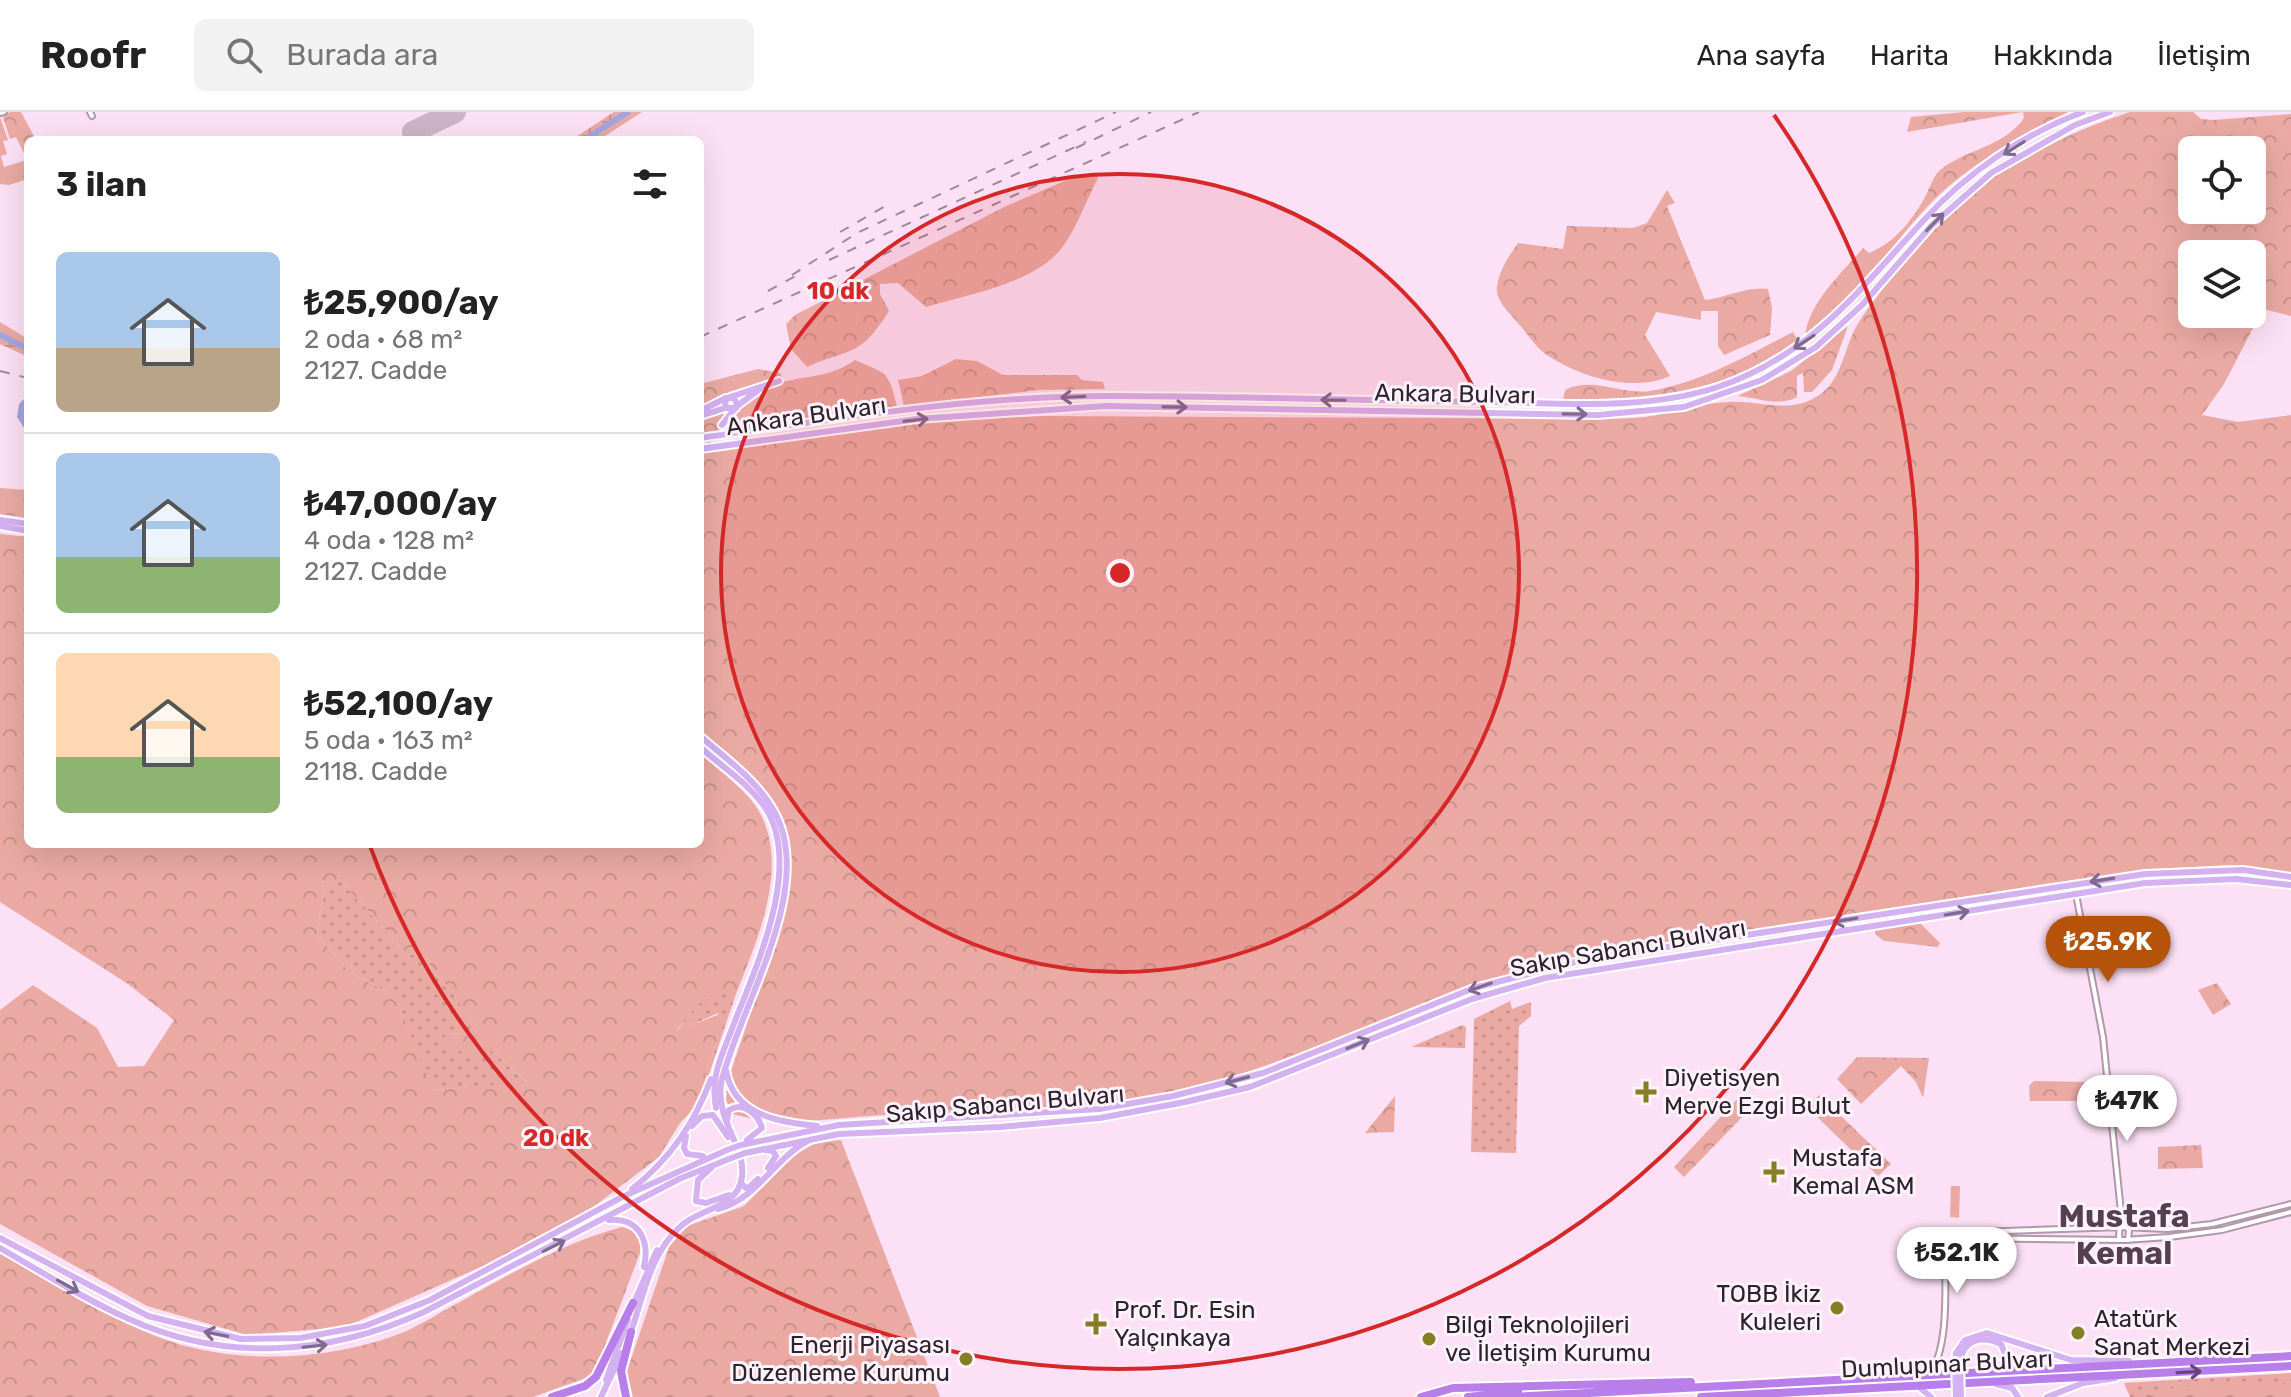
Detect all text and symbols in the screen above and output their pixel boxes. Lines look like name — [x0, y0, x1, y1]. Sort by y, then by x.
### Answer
search box — [194, 19, 754, 91]
text: Roofr — [40, 32, 146, 78]
icon: search — [222, 33, 266, 77]
text: Burada ara — [286, 37, 438, 73]
text: Ana sayfa — [1697, 39, 1826, 72]
text: Harita — [1870, 39, 1949, 72]
text: Hakkında — [1993, 39, 2113, 72]
text: İletişim — [2157, 39, 2251, 72]
map controls — [2178, 136, 2266, 328]
button: locate — [2178, 136, 2266, 224]
one-way arrow — [2003, 140, 2026, 156]
icon: filters — [628, 162, 672, 206]
text: 3 ilan — [56, 164, 147, 205]
one-way arrow — [1926, 212, 1945, 232]
button: layers — [2178, 240, 2266, 328]
text: 10 dk — [807, 277, 869, 305]
text: ₺25,900/ay — [304, 282, 499, 323]
icon: home — [120, 284, 216, 380]
text: 2 oda · 68 m² — [304, 324, 462, 355]
one-way arrow — [1793, 334, 1815, 350]
text: 2127. Cadde — [304, 355, 447, 386]
street label: Ankara Bulvarı — [1374, 379, 1536, 409]
one-way arrow — [1060, 390, 1087, 405]
street label: Ankara Bulvarı — [724, 391, 888, 441]
one-way arrow — [1320, 392, 1347, 408]
one-way arrow — [1161, 400, 1188, 415]
one-way arrow — [1561, 407, 1588, 422]
one-way arrow — [902, 412, 929, 427]
text: ₺47,000/ay — [304, 483, 497, 524]
icon: home — [120, 485, 216, 581]
text: 4 oda · 128 m² — [304, 525, 474, 556]
text: 2127. Cadde — [304, 556, 447, 587]
centre of rings — [1106, 559, 1134, 587]
text: ₺52,100/ay — [304, 683, 493, 724]
icon: home — [120, 685, 216, 781]
text: 5 oda · 163 m² — [304, 725, 473, 756]
text: 2118. Cadde — [304, 756, 448, 787]
one-way arrow — [2090, 873, 2115, 888]
one-way arrow — [1944, 904, 1969, 919]
street label: Sakıp Sabancı Bulvarı — [1508, 913, 1748, 983]
one-way arrow — [1833, 913, 1858, 928]
pin: ₺25.9K — [2043, 916, 2173, 984]
text: ₺25.9K — [2064, 926, 2152, 957]
one-way arrow — [1467, 980, 1492, 995]
one-way arrow — [1345, 1036, 1370, 1050]
place label: Diyetisyen Merve Ezgi Bulut — [1664, 1064, 1851, 1120]
one-way arrow — [1225, 1073, 1250, 1088]
pin: ₺47K — [2080, 1075, 2174, 1143]
street label: Sakıp Sabancı Bulvarı — [885, 1080, 1125, 1128]
marker: Diyetisyen Merve Ezgi Bulut — [1635, 1081, 1657, 1103]
text: ₺47K — [2095, 1085, 2159, 1116]
text: 20 dk — [523, 1124, 589, 1152]
place label: Mustafa Kemal ASM — [1792, 1144, 1915, 1200]
marker: Mustafa Kemal ASM — [1763, 1161, 1785, 1183]
district label: Mustafa Kemal — [2058, 1197, 2190, 1272]
pin: ₺52.1K — [1892, 1227, 2022, 1295]
text: ₺52.1K — [1915, 1237, 1999, 1268]
one-way arrow — [541, 1238, 565, 1254]
one-way arrow — [56, 1278, 79, 1294]
place label: TOBB İkiz Kuleleri — [1716, 1280, 1821, 1336]
place label: Prof. Dr. Esin Yalçınkaya — [1114, 1296, 1256, 1352]
marker: TOBB İkiz Kuleleri — [1828, 1299, 1846, 1317]
place label: Atatürk Sanat Merkezi — [2094, 1305, 2250, 1361]
place label: Bilgi Teknolojileri ve İletişim Kurumu — [1445, 1311, 1651, 1367]
marker: Prof. Dr. Esin Yalçınkaya — [1085, 1313, 1107, 1335]
marker: Atatürk Sanat Merkezi — [2069, 1324, 2087, 1342]
one-way arrow — [203, 1326, 229, 1341]
marker: Bilgi Teknolojileri ve İletişim Kurumu — [1420, 1330, 1438, 1348]
place label: Enerji Piyasası Düzenleme Kurumu — [731, 1331, 950, 1387]
one-way arrow — [302, 1338, 327, 1353]
street label: Dumlupınar Bulvarı — [1840, 1344, 2054, 1384]
marker: Enerji Piyasası Düzenleme Kurumu — [957, 1350, 975, 1368]
one-way arrow — [2175, 1364, 2201, 1379]

